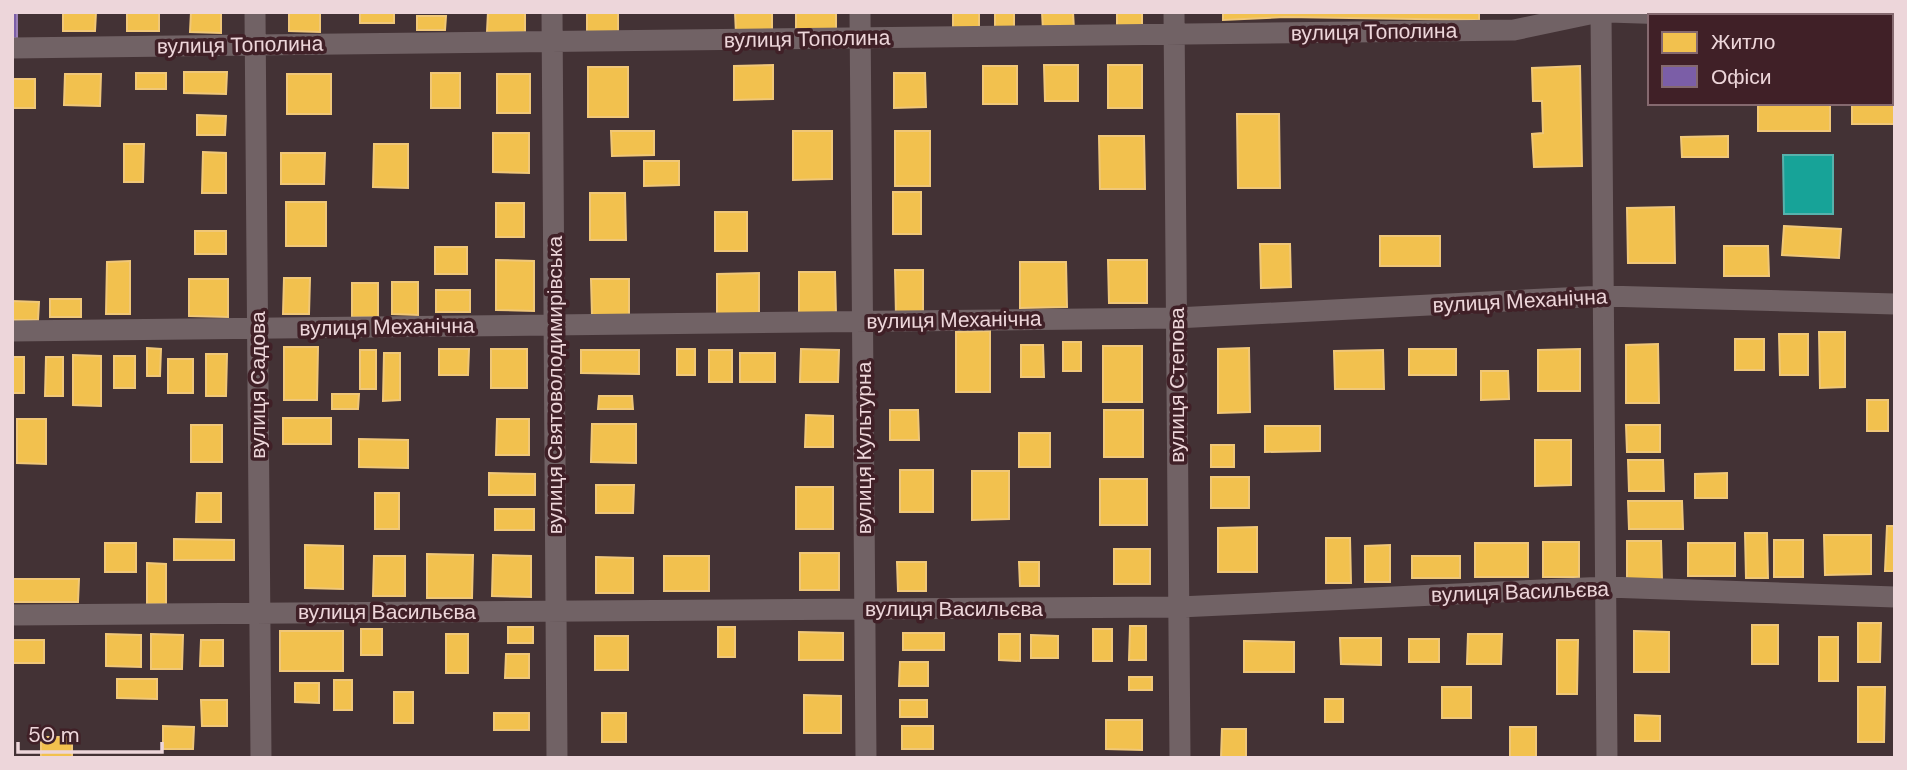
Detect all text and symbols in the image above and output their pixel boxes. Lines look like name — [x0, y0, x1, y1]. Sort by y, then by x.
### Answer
legend — [1648, 14, 1893, 105]
street label: вулиця Тополина — [1291, 17, 1458, 47]
street label: вулиця Тополина — [724, 24, 891, 54]
text: Житло — [1711, 28, 1775, 56]
street label: вулиця Тополина — [157, 30, 324, 60]
text: Офіси — [1711, 63, 1772, 91]
street label: вулиця Святоволодимирівська — [541, 236, 569, 534]
street label: вулиця Механічна — [1432, 282, 1608, 320]
street label: вулиця Механічна — [866, 304, 1042, 336]
street label: вулиця Степова — [1163, 307, 1191, 463]
street label: вулиця Садова — [244, 311, 272, 459]
street label: вулиця Механічна — [299, 311, 475, 343]
street label: вулиця Культурна — [850, 361, 878, 534]
street label: вулиця Васильєва — [1430, 575, 1610, 609]
street label: вулиця Васильєва — [865, 595, 1043, 623]
street label: вулиця Васильєва — [298, 598, 476, 626]
scale bar — [18, 710, 161, 754]
text: 50 m — [28, 721, 79, 749]

